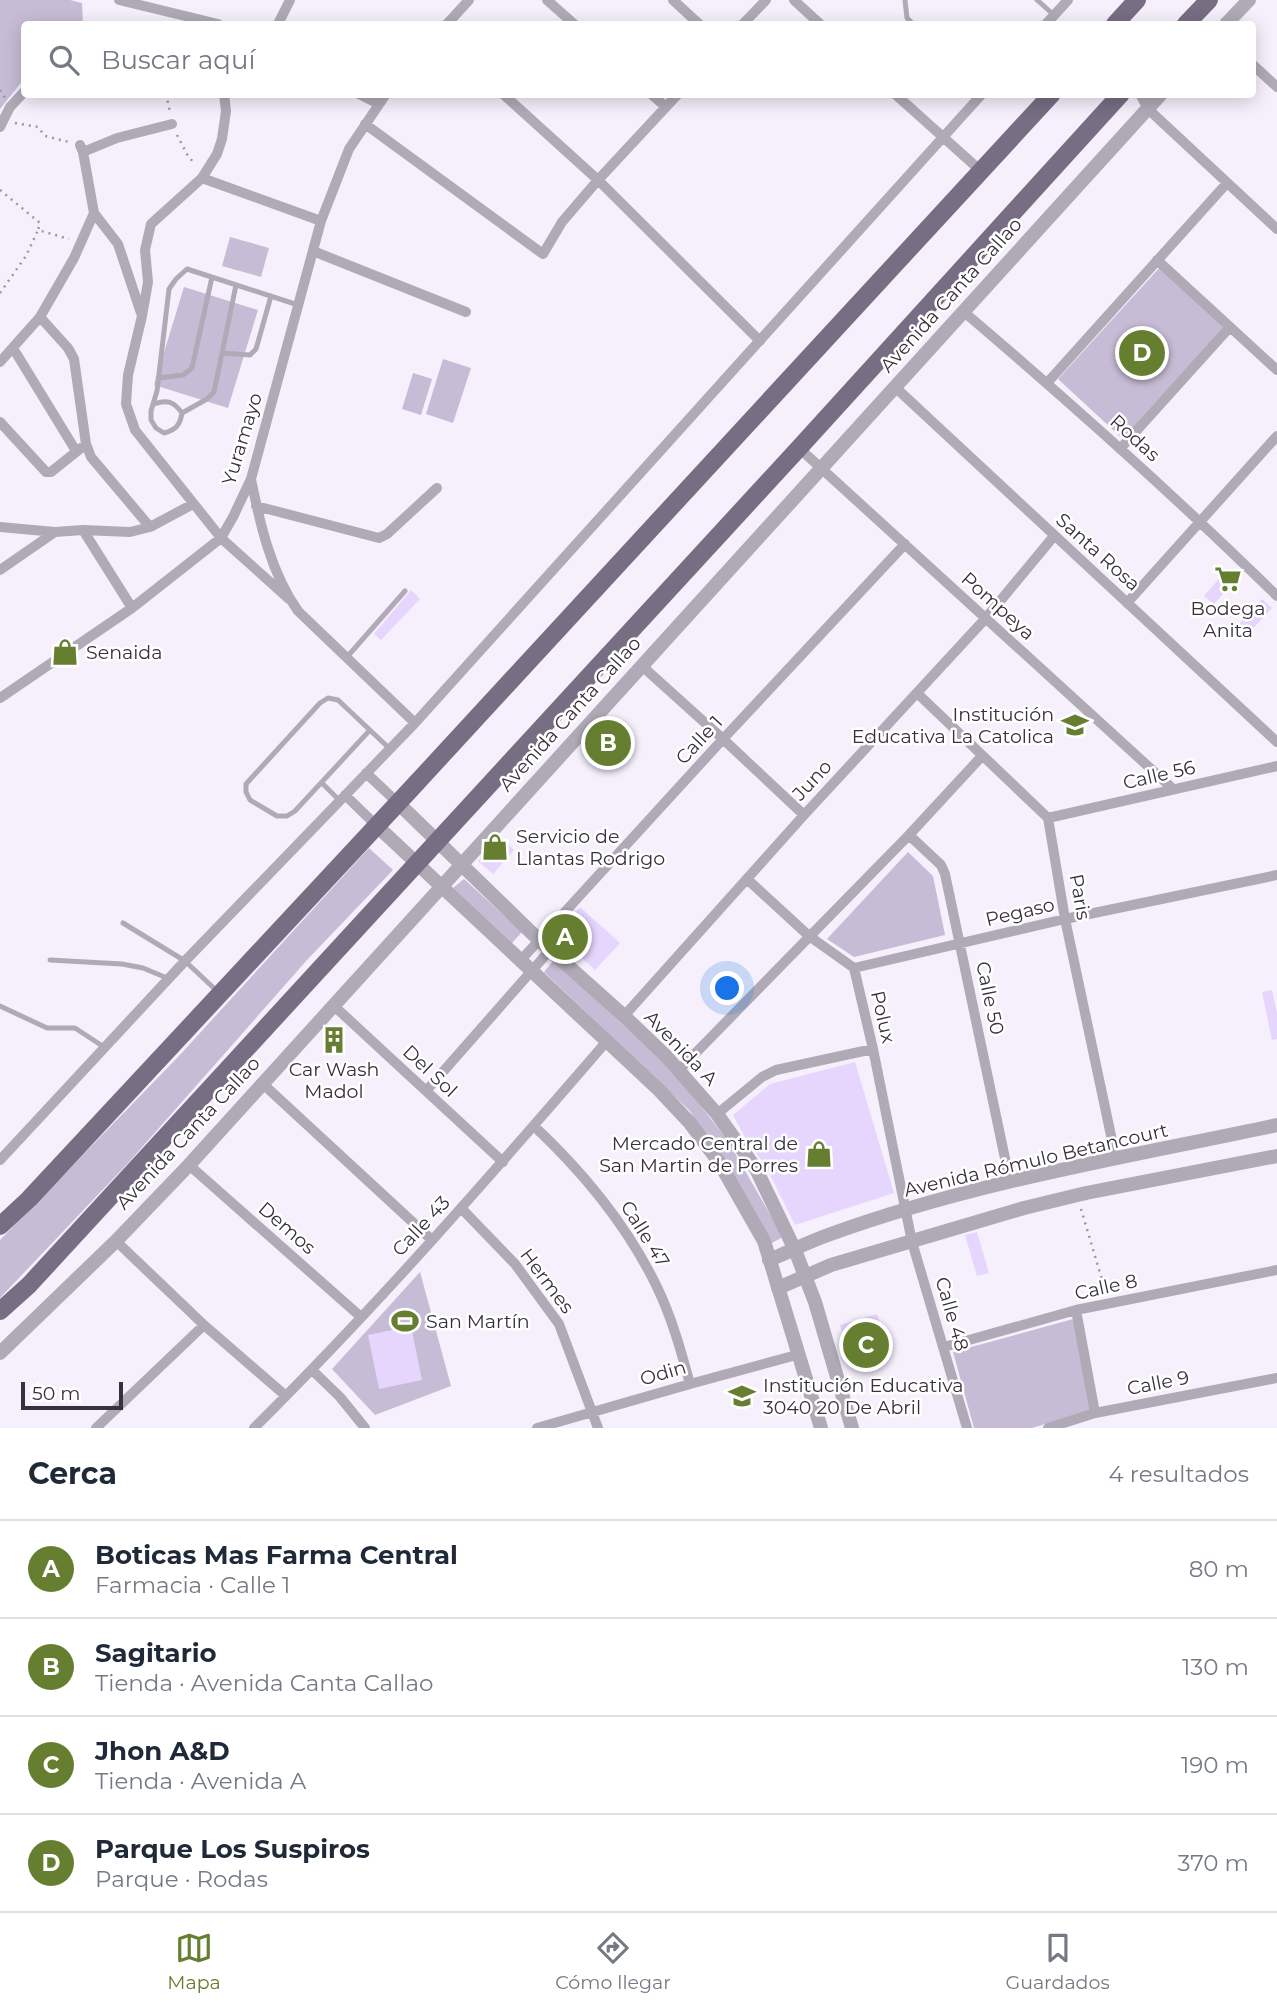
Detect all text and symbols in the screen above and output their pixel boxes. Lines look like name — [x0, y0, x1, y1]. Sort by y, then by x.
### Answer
search box — [21, 21, 1256, 98]
icon: search — [45, 41, 83, 79]
text: Buscar aquí — [101, 44, 255, 76]
street label: Avenida Canta Callao — [875, 213, 1027, 377]
pin: D — [1119, 327, 1165, 379]
street label: Yuramayo — [217, 390, 267, 488]
street label: Rodas — [1105, 410, 1165, 466]
street label: Santa Rosa — [1051, 508, 1145, 596]
supermarket icon: Bodega Anita — [1213, 564, 1243, 594]
street label: Pompeya — [957, 567, 1039, 645]
place label: Bodega Anita — [1191, 597, 1265, 642]
street label: Avenida Canta Callao — [494, 632, 646, 796]
shop icon: Senaida — [50, 637, 80, 667]
place label: Senaida — [86, 641, 162, 664]
place label: Institución Educativa La Catolica — [852, 703, 1054, 748]
school or university icon: Institución Educativa La Catolica — [1060, 710, 1090, 740]
street label: Calle 1 — [671, 711, 727, 769]
pin: B — [585, 717, 631, 769]
street label: Juno — [787, 755, 837, 806]
street label: Calle 56 — [1121, 756, 1197, 794]
place label: Servicio de Llantas Rodrigo — [516, 825, 665, 870]
shop icon: Servicio de Llantas Rodrigo — [480, 832, 510, 862]
street label: Paris — [1065, 872, 1095, 922]
street label: Pegaso — [983, 893, 1057, 931]
pin: A — [542, 911, 588, 963]
street label: Calle 50 — [971, 959, 1009, 1037]
your location — [710, 971, 744, 1005]
street label: Polux — [866, 988, 900, 1046]
street label: Avenida A — [640, 1006, 723, 1091]
building icon: Car Wash Madol — [319, 1025, 349, 1055]
street label: Del Sol — [398, 1040, 462, 1102]
street label: Avenida Canta Callao — [111, 1052, 265, 1214]
place label: Car Wash Madol — [289, 1058, 379, 1103]
street label: Avenida Rómulo Betancourt — [902, 1118, 1171, 1202]
place label: Mercado Central de San Martin de Porres — [599, 1132, 798, 1177]
shop icon: Mercado Central de San Martin de Porres — [804, 1139, 834, 1169]
street label: Calle 43 — [387, 1191, 455, 1261]
street label: Demos — [254, 1197, 320, 1259]
street label: Calle 47 — [616, 1197, 674, 1271]
street label: Hermes — [515, 1244, 579, 1318]
street label: Calle 8 — [1073, 1269, 1139, 1305]
street label: Calle 48 — [930, 1274, 974, 1354]
sports icon: San Martín — [390, 1306, 420, 1336]
place label: San Martín — [426, 1310, 530, 1333]
pin: C — [843, 1319, 889, 1371]
street label: Odin — [637, 1355, 689, 1391]
street label: Calle 9 — [1125, 1366, 1191, 1400]
place label: Institución Educativa 3040 20 De Abril — [763, 1374, 963, 1419]
scale bar — [21, 1379, 122, 1411]
school or university icon: Institución Educativa 3040 20 De Abril — [727, 1381, 757, 1411]
text: 50 m — [32, 1382, 80, 1405]
text: Cerca — [28, 1455, 117, 1492]
text: 4 resultados — [1109, 1460, 1249, 1488]
text: Boticas Mas Farma Central — [95, 1539, 458, 1571]
text: A — [42, 1555, 60, 1583]
text: 80 m — [1189, 1555, 1249, 1583]
text: Farmacia · Calle 1 — [95, 1571, 290, 1599]
text: Sagitario — [95, 1637, 217, 1669]
text: B — [42, 1653, 60, 1681]
text: 130 m — [1182, 1653, 1249, 1681]
text: Tienda · Avenida Canta Callao — [95, 1669, 433, 1697]
text: Jhon A&D — [95, 1735, 230, 1767]
text: C — [43, 1751, 59, 1779]
text: 190 m — [1181, 1751, 1249, 1779]
text: Tienda · Avenida A — [95, 1767, 306, 1795]
text: Parque Los Suspiros — [95, 1833, 370, 1865]
text: D — [42, 1849, 61, 1877]
text: 370 m — [1178, 1849, 1249, 1877]
text: Parque · Rodas — [95, 1865, 268, 1893]
tab: Mapa — [167, 1929, 221, 1994]
tab: Cómo llegar — [555, 1929, 671, 1994]
tab: Guardados — [1005, 1929, 1110, 1994]

